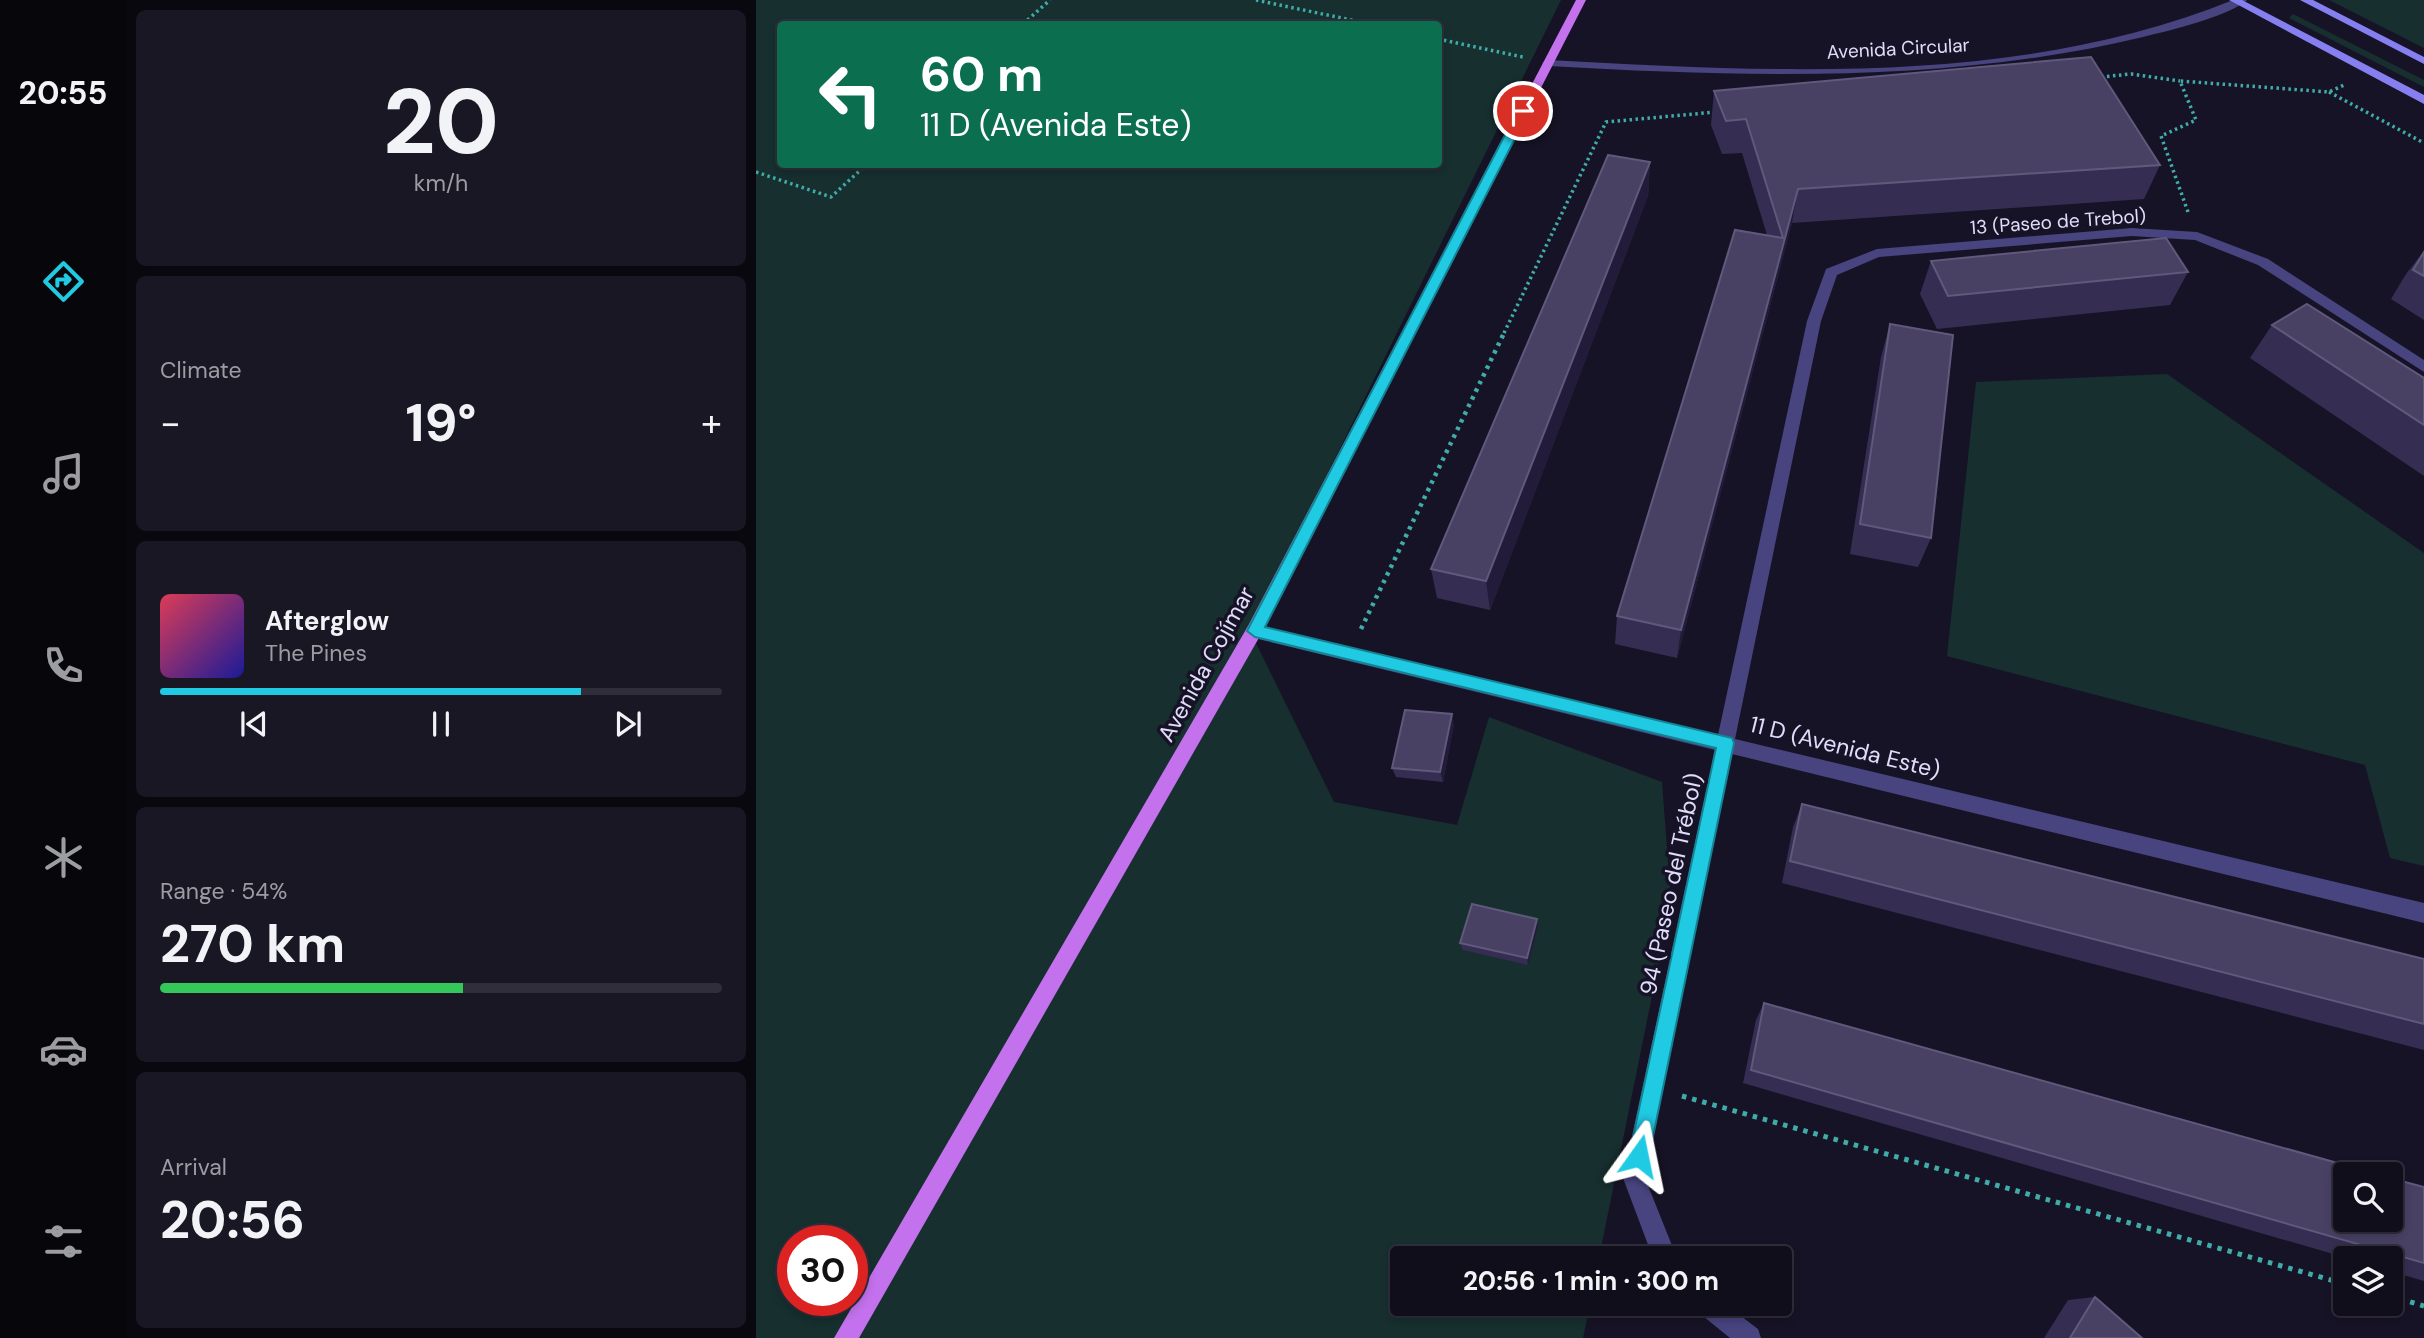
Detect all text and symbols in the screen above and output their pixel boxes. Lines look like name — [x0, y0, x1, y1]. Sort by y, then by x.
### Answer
street label: Avenida Circular — [1826, 32, 1970, 65]
text: 60 m — [920, 42, 1043, 106]
icon: left — [805, 49, 896, 140]
text: 20 — [383, 63, 499, 181]
text: 20:55 — [19, 72, 107, 114]
pin — [1493, 81, 1553, 141]
icon: arrive — [1504, 92, 1542, 130]
text: 11 D (Avenida Este) — [920, 104, 1191, 146]
text: km/h — [414, 168, 468, 198]
street label: 13 (Paseo de Trebol) — [1969, 203, 2147, 240]
icon: directions — [39, 257, 88, 306]
text: Climate — [160, 355, 242, 385]
text: 19° — [406, 389, 476, 457]
text: − — [160, 398, 181, 448]
text: + — [701, 398, 722, 448]
icon: music — [39, 449, 88, 498]
street label: Avenida Cojímar — [1151, 581, 1261, 747]
text: Afterglow — [265, 604, 389, 638]
text: The Pines — [265, 638, 367, 668]
icon: phone — [39, 641, 88, 690]
icon: previous — [235, 705, 273, 743]
icon: pause — [422, 705, 460, 743]
icon: next — [609, 705, 647, 743]
street label: 11 D (Avenida Este) — [1747, 709, 1943, 785]
street label: 94 (Paseo del Trébol) — [1633, 770, 1709, 998]
icon: climate — [39, 833, 88, 882]
text: Range · 54% — [160, 876, 287, 906]
text: 270 km — [160, 910, 345, 978]
icon: car — [39, 1025, 88, 1074]
position arrow — [1602, 1119, 1676, 1193]
text: Arrival — [160, 1152, 227, 1182]
map controls — [2333, 1162, 2403, 1316]
button: search — [2333, 1162, 2403, 1232]
text: 20:56 — [160, 1186, 305, 1254]
icon: filters — [39, 1217, 88, 1266]
speed limit sign: 30 — [777, 1225, 868, 1316]
button: layers — [2333, 1246, 2403, 1316]
text: 20:56 · 1 min · 300 m — [1463, 1264, 1719, 1298]

